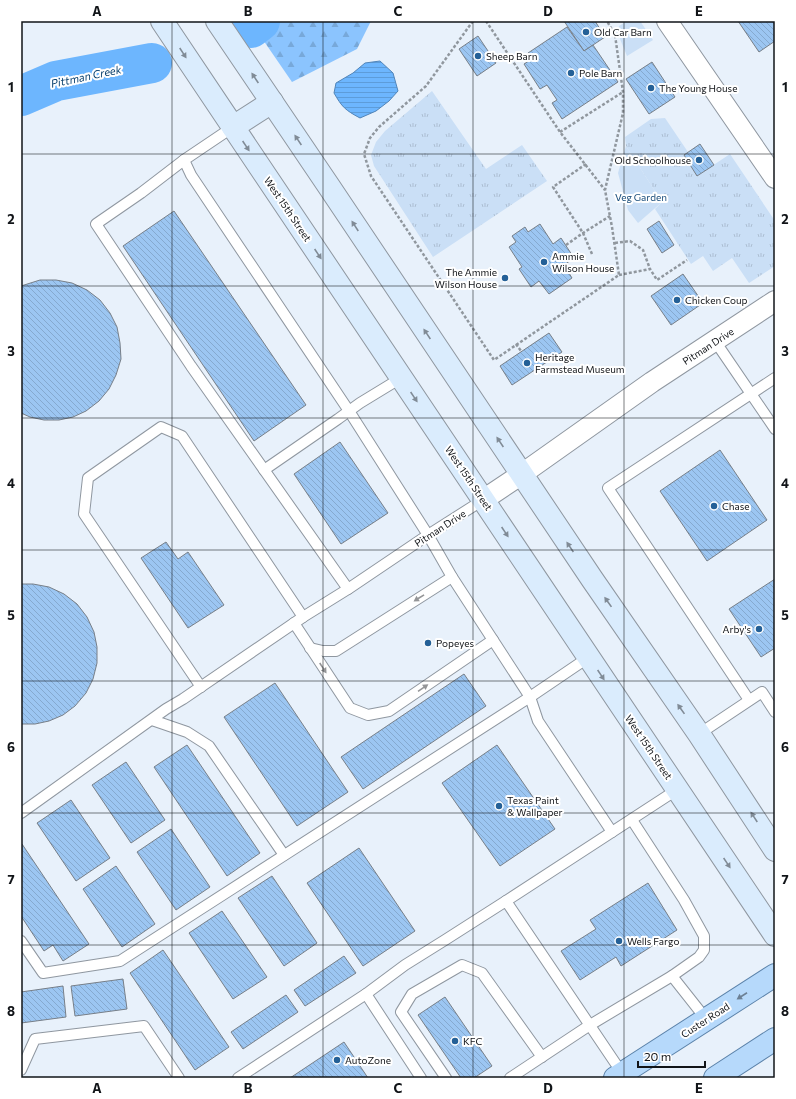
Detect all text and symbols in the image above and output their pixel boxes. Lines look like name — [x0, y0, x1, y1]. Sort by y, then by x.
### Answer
text: A — [92, 3, 102, 19]
text: B — [244, 3, 253, 19]
text: C — [394, 3, 403, 19]
text: D — [543, 3, 553, 19]
text: E — [695, 3, 703, 19]
place label: Old Car Barn — [594, 26, 652, 38]
marker: Old Car Barn — [581, 27, 591, 37]
one-way arrow — [180, 47, 187, 59]
place label: Sheep Barn — [486, 50, 537, 62]
marker: Sheep Barn — [473, 51, 483, 61]
water label: Pittman Creek — [50, 62, 123, 90]
place label: Pole Barn — [579, 67, 622, 79]
marker: Pole Barn — [566, 68, 576, 78]
one-way arrow — [251, 72, 259, 83]
text: 1 — [8, 79, 14, 95]
text: 1 — [782, 79, 788, 95]
place label: The Young House — [659, 82, 737, 94]
marker: The Young House — [646, 83, 656, 93]
one-way arrow — [294, 135, 302, 145]
one-way arrow — [242, 141, 250, 152]
place label: Old Schoolhouse — [614, 154, 691, 166]
marker: Old Schoolhouse — [694, 155, 704, 165]
street label: West 15th Street — [262, 174, 314, 244]
park label: Veg Garden — [615, 191, 667, 203]
text: 2 — [7, 211, 15, 227]
text: 2 — [781, 211, 789, 227]
one-way arrow — [352, 220, 359, 232]
one-way arrow — [314, 249, 322, 260]
place label: Ammie Wilson House — [552, 250, 614, 274]
marker: Ammie Wilson House — [539, 257, 549, 267]
place label: The Ammie Wilson House — [435, 266, 497, 290]
marker: The Ammie Wilson House — [500, 273, 510, 283]
place label: Chicken Coup — [685, 294, 748, 306]
marker: Chicken Coup — [672, 295, 682, 305]
street label: Pitman Drive — [680, 325, 736, 367]
one-way arrow — [424, 328, 431, 340]
text: 3 — [7, 343, 15, 359]
text: 3 — [781, 343, 789, 359]
place label: Heritage Farmstead Museum — [535, 351, 625, 375]
marker: Heritage Farmstead Museum — [522, 358, 532, 368]
one-way arrow — [410, 392, 418, 402]
one-way arrow — [496, 437, 504, 447]
street label: West 15th Street — [443, 443, 495, 513]
text: 4 — [7, 475, 15, 491]
text: 4 — [781, 475, 789, 491]
place label: Chase — [722, 500, 750, 512]
marker: Chase — [709, 501, 719, 511]
street label: Pitman Drive — [412, 507, 468, 549]
one-way arrow — [501, 527, 509, 537]
one-way arrow — [566, 542, 574, 552]
one-way arrow — [413, 595, 425, 602]
one-way arrow — [604, 597, 612, 607]
text: 5 — [7, 607, 15, 623]
text: 5 — [781, 607, 789, 623]
place label: Arby's — [723, 623, 751, 635]
marker: Arby's — [754, 624, 764, 634]
place label: Popeyes — [436, 637, 474, 649]
marker: Popeyes — [423, 638, 433, 648]
one-way arrow — [319, 663, 327, 673]
one-way arrow — [597, 670, 605, 680]
one-way arrow — [418, 684, 428, 692]
one-way arrow — [677, 704, 685, 714]
street label: West 15th Street — [623, 712, 675, 782]
text: 6 — [7, 739, 15, 755]
text: 6 — [781, 739, 789, 755]
place label: Texas Paint & Wallpaper — [507, 794, 563, 818]
marker: Texas Paint & Wallpaper — [494, 801, 504, 811]
one-way arrow — [750, 811, 757, 823]
one-way arrow — [723, 857, 731, 868]
text: 7 — [7, 871, 15, 887]
text: 7 — [781, 871, 789, 887]
place label: Wells Fargo — [627, 935, 679, 947]
marker: Wells Fargo — [614, 936, 624, 946]
one-way arrow — [737, 992, 747, 1000]
street label: Custer Road — [678, 1000, 732, 1040]
text: 8 — [7, 1003, 15, 1019]
text: 8 — [781, 1003, 789, 1019]
place label: KFC — [463, 1035, 482, 1047]
marker: KFC — [450, 1036, 460, 1046]
scale bar — [638, 1043, 705, 1069]
text: 20 m — [644, 1049, 671, 1063]
place label: AutoZone — [345, 1054, 391, 1066]
marker: AutoZone — [332, 1055, 342, 1065]
text: A — [92, 1080, 102, 1096]
text: B — [244, 1080, 253, 1096]
text: C — [394, 1080, 403, 1096]
text: D — [543, 1080, 553, 1096]
text: E — [695, 1080, 703, 1096]

